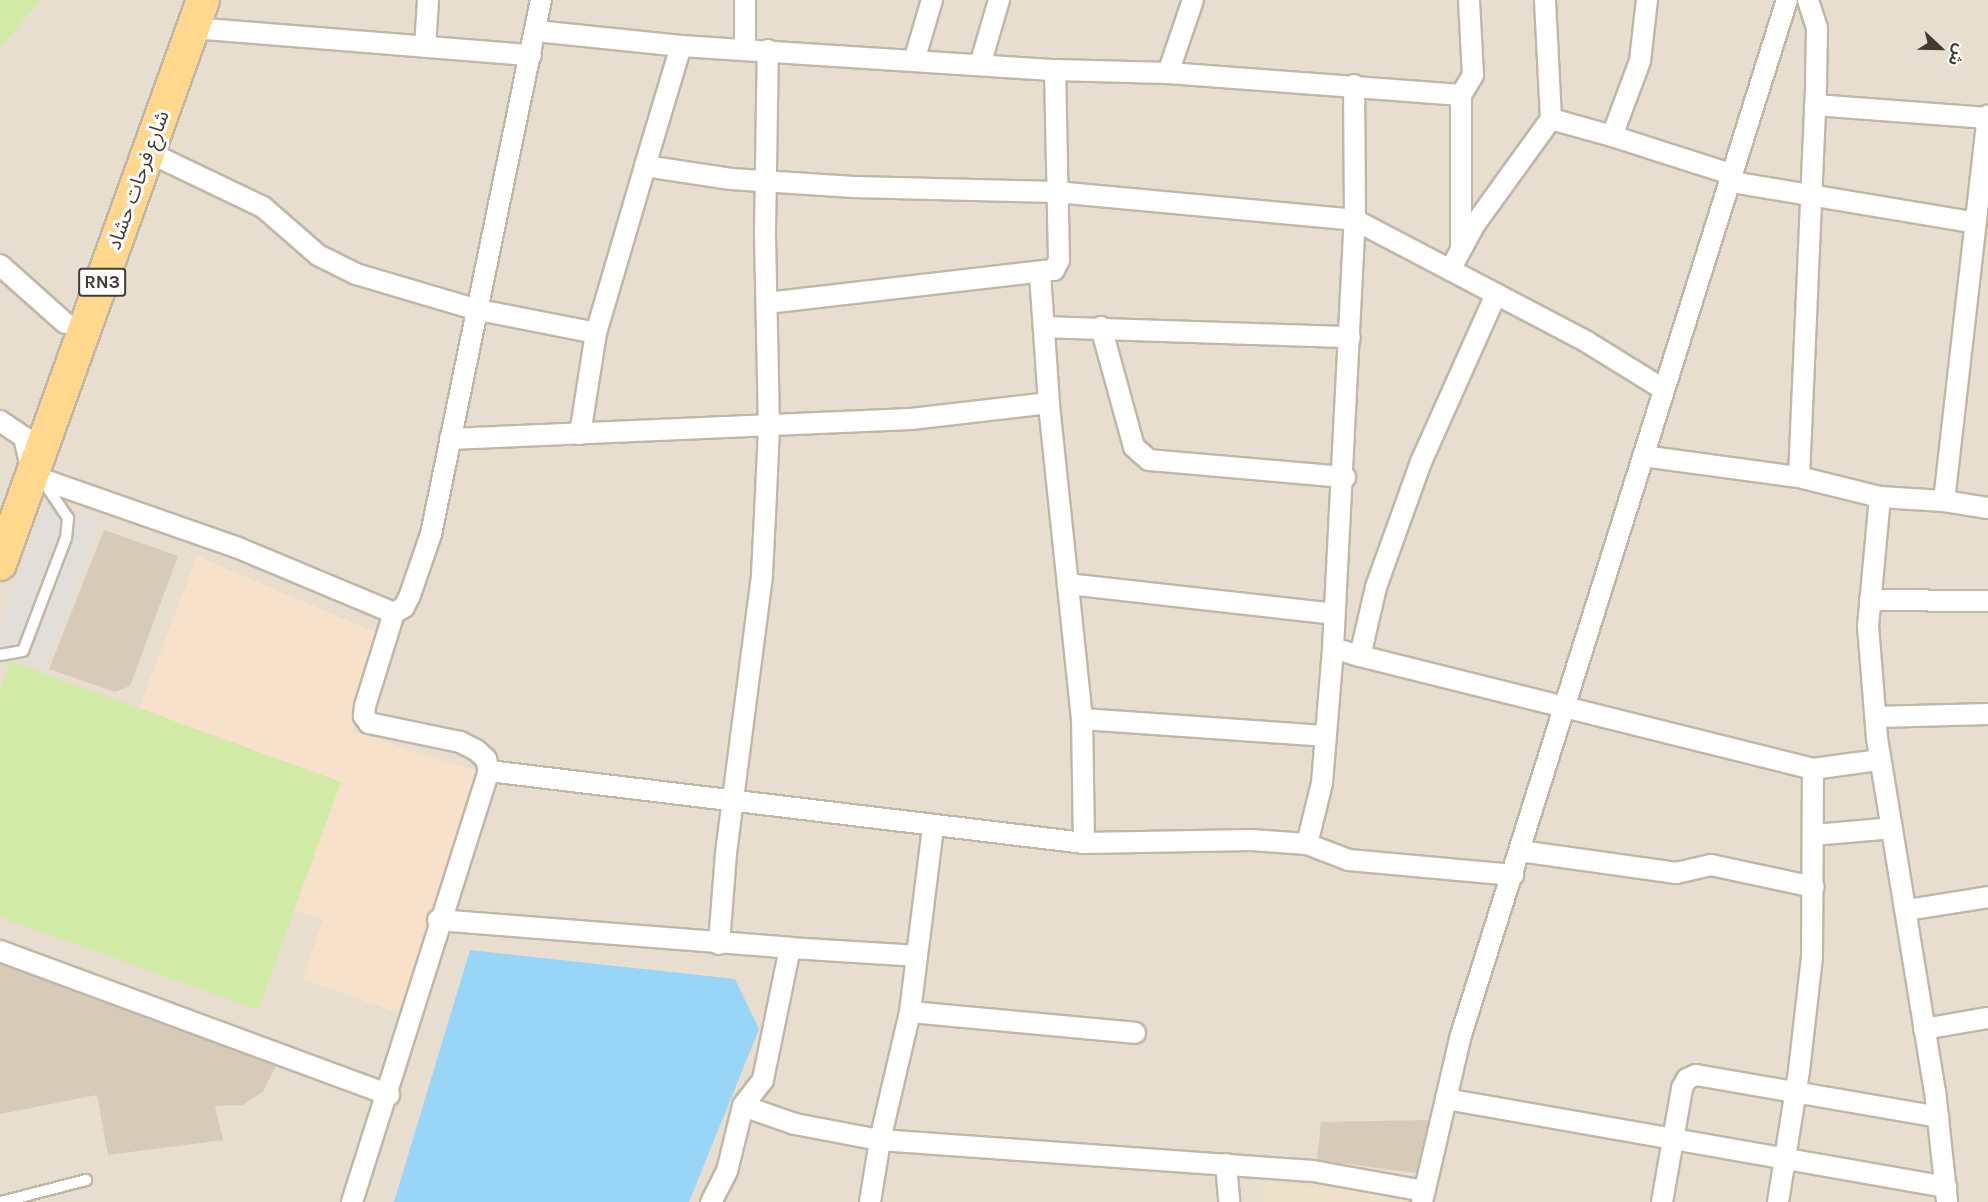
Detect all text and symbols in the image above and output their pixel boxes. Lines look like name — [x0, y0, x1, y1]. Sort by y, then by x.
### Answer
north arrow — [1910, 18, 1970, 78]
text: ش — [1944, 41, 1970, 69]
street label: شارع فرحات حشاد — [102, 107, 174, 253]
road number: RN3 — [78, 267, 126, 297]

